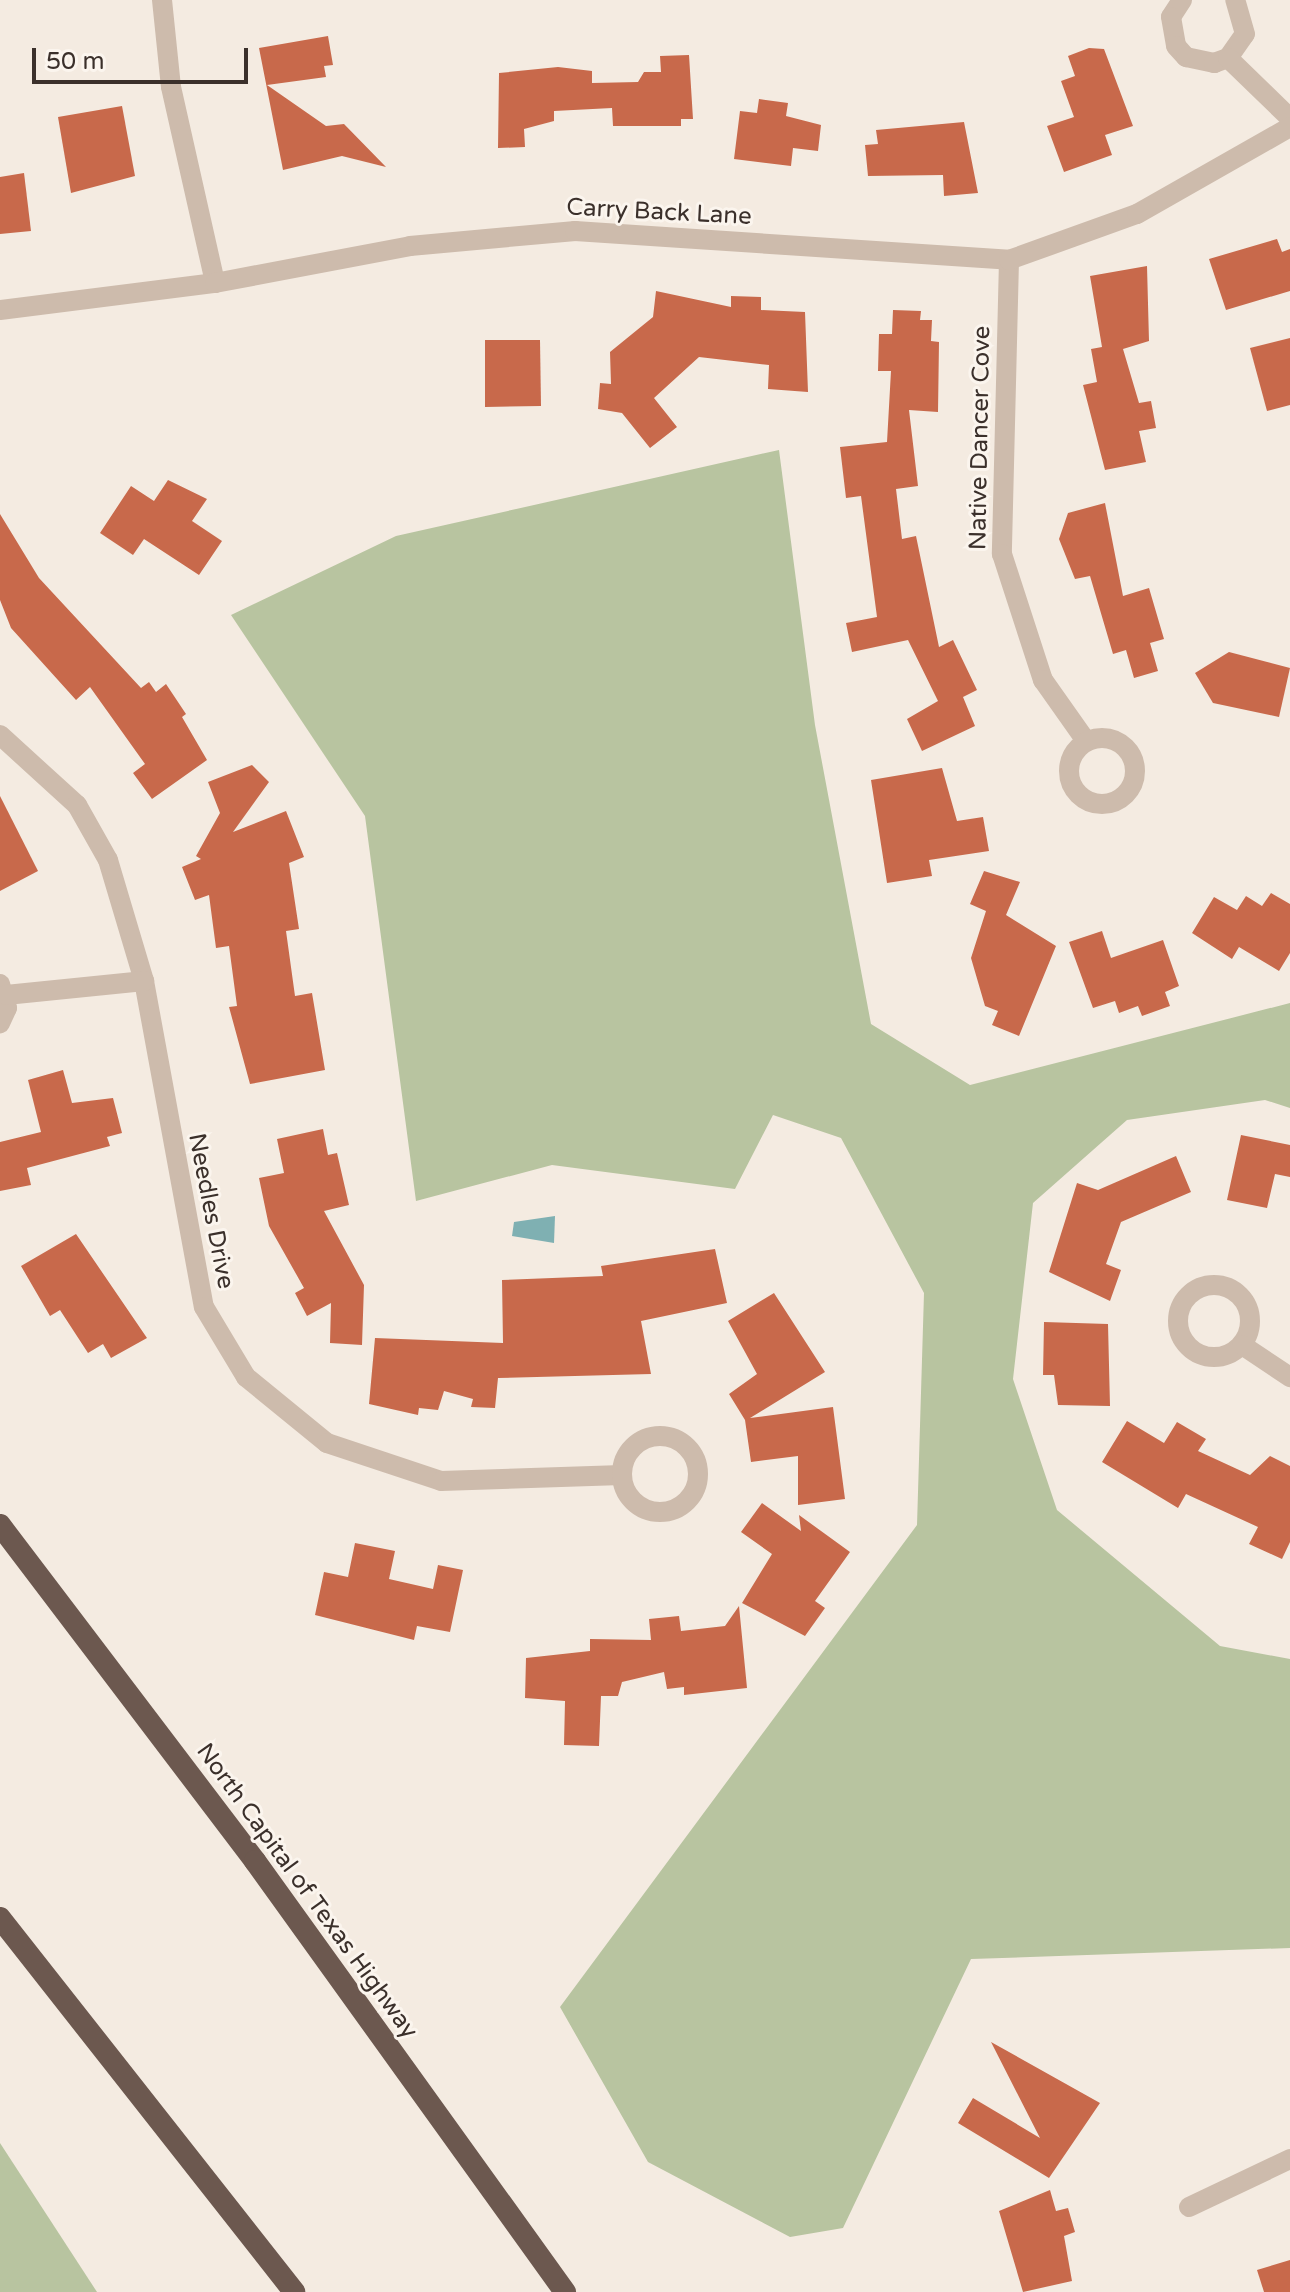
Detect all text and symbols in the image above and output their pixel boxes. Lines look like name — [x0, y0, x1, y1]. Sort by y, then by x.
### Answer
scale bar — [36, 32, 252, 82]
text: 50 m — [46, 47, 104, 76]
street label: Carry Back Lane — [566, 193, 752, 231]
street label: Native Dancer Cove — [964, 326, 996, 550]
street label: Needles Drive — [182, 1131, 240, 1291]
street label: North Capital of Texas Highway — [190, 1738, 424, 2044]

